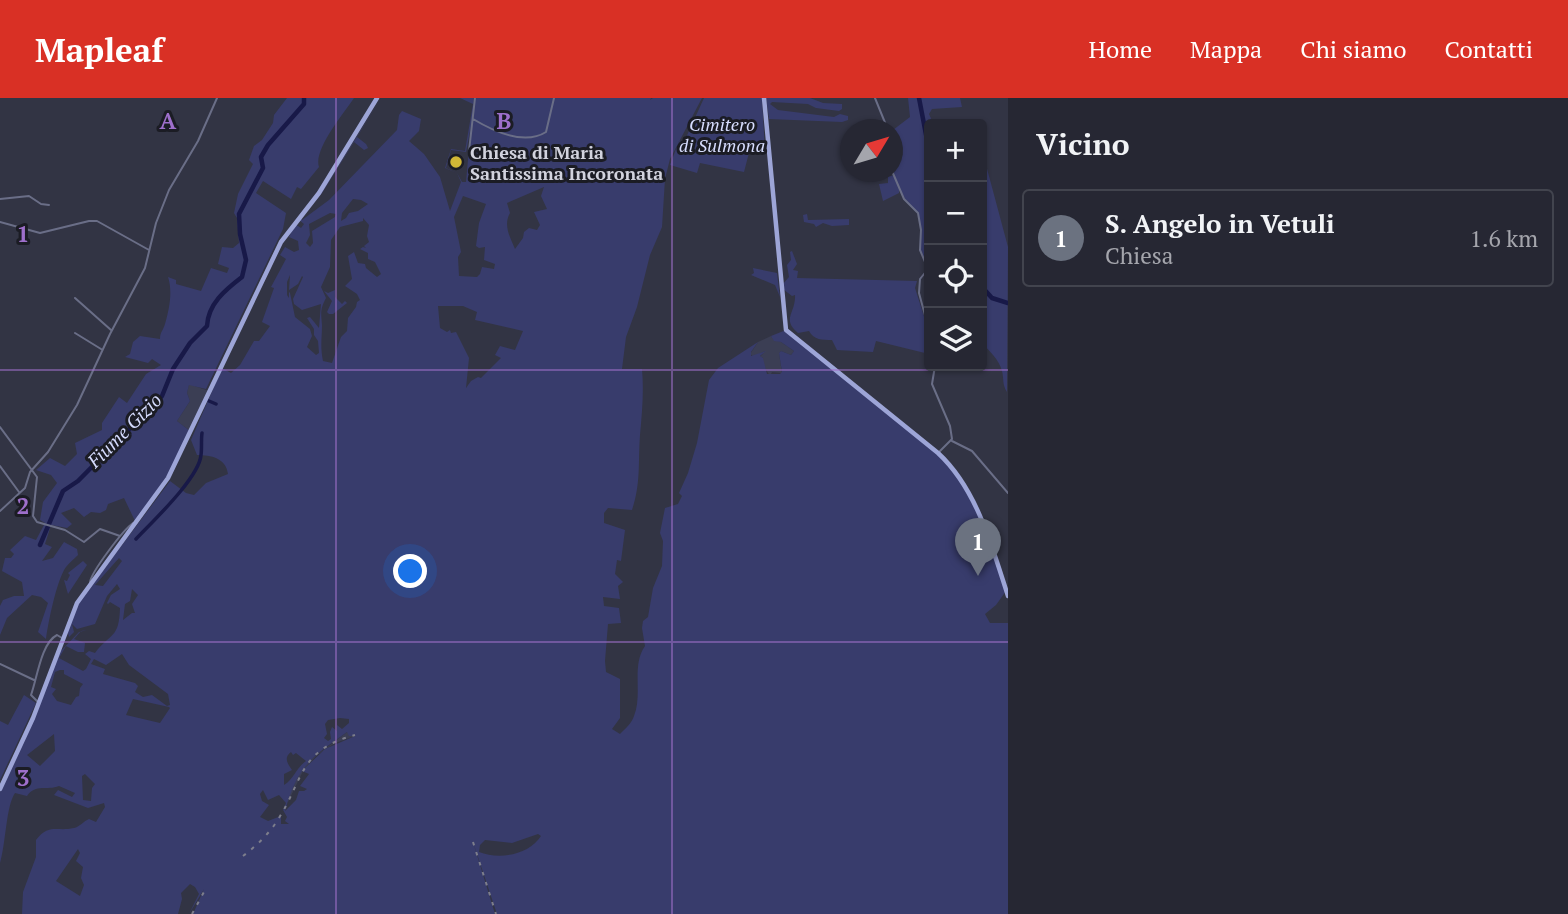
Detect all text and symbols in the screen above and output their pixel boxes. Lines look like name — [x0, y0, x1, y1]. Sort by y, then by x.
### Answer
text: Mapleaf — [35, 28, 164, 71]
text: Home — [1088, 33, 1152, 65]
text: Mappa — [1190, 33, 1262, 65]
text: Chi siamo — [1300, 33, 1407, 65]
text: Contatti — [1445, 33, 1533, 65]
text: A — [160, 105, 177, 136]
text: B — [497, 105, 512, 136]
park label: Cimitero di Sulmona — [679, 112, 765, 157]
north arrow — [840, 119, 903, 182]
map controls — [924, 119, 987, 371]
button: + — [924, 119, 987, 182]
text: Vicino — [1036, 124, 1130, 164]
place label: Chiesa di Maria Santissima Incoronata — [470, 140, 663, 185]
marker: Chiesa di Maria Santissima Incoronata — [448, 154, 464, 170]
button: − — [924, 182, 987, 245]
text: S. Angelo in Vetuli — [1105, 206, 1335, 240]
text: 1 — [17, 218, 30, 249]
text: 1 — [1055, 223, 1068, 254]
text: 1.6 km — [1470, 223, 1538, 254]
text: Chiesa — [1105, 240, 1173, 271]
button: locate — [924, 245, 987, 308]
button: layers — [924, 308, 987, 371]
water label: Fiume Gizio — [81, 387, 167, 473]
text: 2 — [17, 490, 30, 521]
pin: 1 — [955, 518, 1001, 576]
your location — [393, 554, 427, 588]
text: 3 — [17, 762, 30, 793]

